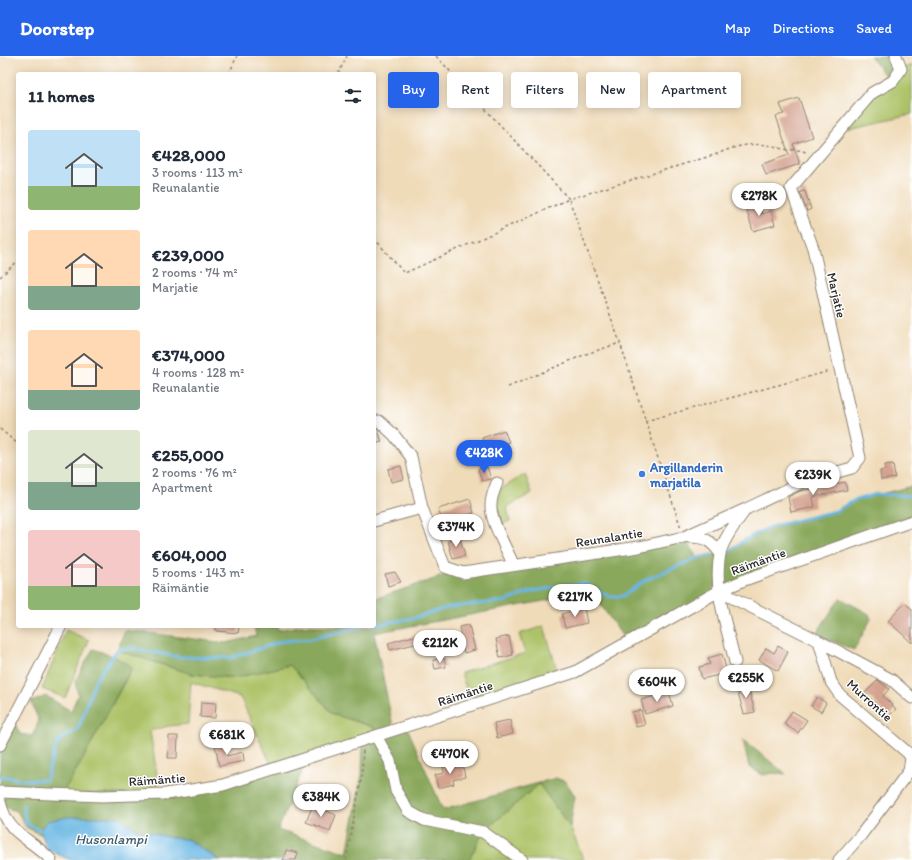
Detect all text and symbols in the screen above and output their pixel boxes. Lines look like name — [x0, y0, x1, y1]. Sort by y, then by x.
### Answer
text: Doorstep — [20, 17, 94, 40]
text: Map — [725, 20, 751, 37]
text: Directions — [773, 20, 834, 37]
text: Saved — [856, 20, 892, 37]
chip: Buy — [388, 72, 439, 108]
chip: Rent — [447, 72, 503, 108]
chip: Filters — [511, 72, 578, 108]
chip: New — [586, 72, 640, 108]
chip: Apartment — [648, 72, 741, 108]
icon: filters — [342, 85, 364, 107]
text: 11 homes — [28, 86, 95, 106]
text: €428,000 — [152, 145, 226, 165]
icon: home — [60, 146, 108, 194]
text: 3 rooms · 113 m² — [152, 165, 243, 180]
text: Reunalantie — [152, 180, 219, 195]
pin: €278K — [731, 183, 787, 217]
text: €278K — [741, 188, 777, 203]
text: €239,000 — [152, 245, 224, 265]
icon: home — [60, 246, 108, 294]
text: 2 rooms · 74 m² — [152, 265, 238, 280]
street label: Marjatie — [824, 271, 849, 319]
text: Marjatie — [152, 280, 198, 295]
text: €374,000 — [152, 345, 225, 365]
icon: home — [60, 346, 108, 394]
text: 4 rooms · 128 m² — [152, 365, 244, 380]
text: Reunalantie — [152, 380, 219, 395]
pin: €428K — [456, 440, 512, 474]
text: €255,000 — [152, 445, 224, 465]
text: €428K — [465, 445, 503, 460]
icon: home — [60, 446, 108, 494]
place label: Argillanderin marjatila — [649, 460, 724, 491]
pin: €239K — [785, 462, 841, 496]
text: 2 rooms · 76 m² — [152, 465, 237, 480]
text: €239K — [795, 467, 831, 482]
marker: Argillanderin marjatila — [637, 469, 647, 479]
text: Apartment — [152, 480, 213, 495]
pin: €374K — [428, 514, 484, 548]
text: €374K — [437, 519, 475, 534]
street label: Reunalantie — [575, 525, 644, 550]
text: €604,000 — [152, 545, 227, 565]
street label: Räimäntie — [729, 545, 788, 578]
icon: home — [60, 546, 108, 594]
text: 5 rooms · 143 m² — [152, 565, 244, 580]
text: Räimäntie — [152, 580, 209, 595]
pin: €217K — [547, 584, 603, 618]
text: €217K — [557, 589, 593, 604]
pin: €212K — [412, 630, 468, 664]
text: €212K — [422, 635, 458, 650]
pin: €255K — [718, 665, 774, 699]
pin: €604K — [629, 669, 685, 703]
text: €255K — [728, 670, 764, 685]
text: €604K — [638, 674, 676, 689]
street label: Murrontie — [844, 676, 895, 725]
street label: Räimäntie — [436, 678, 495, 709]
pin: €681K — [199, 722, 255, 756]
text: €681K — [209, 727, 245, 742]
pin: €470K — [422, 741, 478, 775]
text: €470K — [431, 746, 469, 761]
street label: Räimäntie — [128, 770, 186, 789]
pin: €384K — [293, 784, 349, 818]
text: €384K — [302, 789, 340, 804]
water label: Husonlampi — [75, 831, 148, 848]

